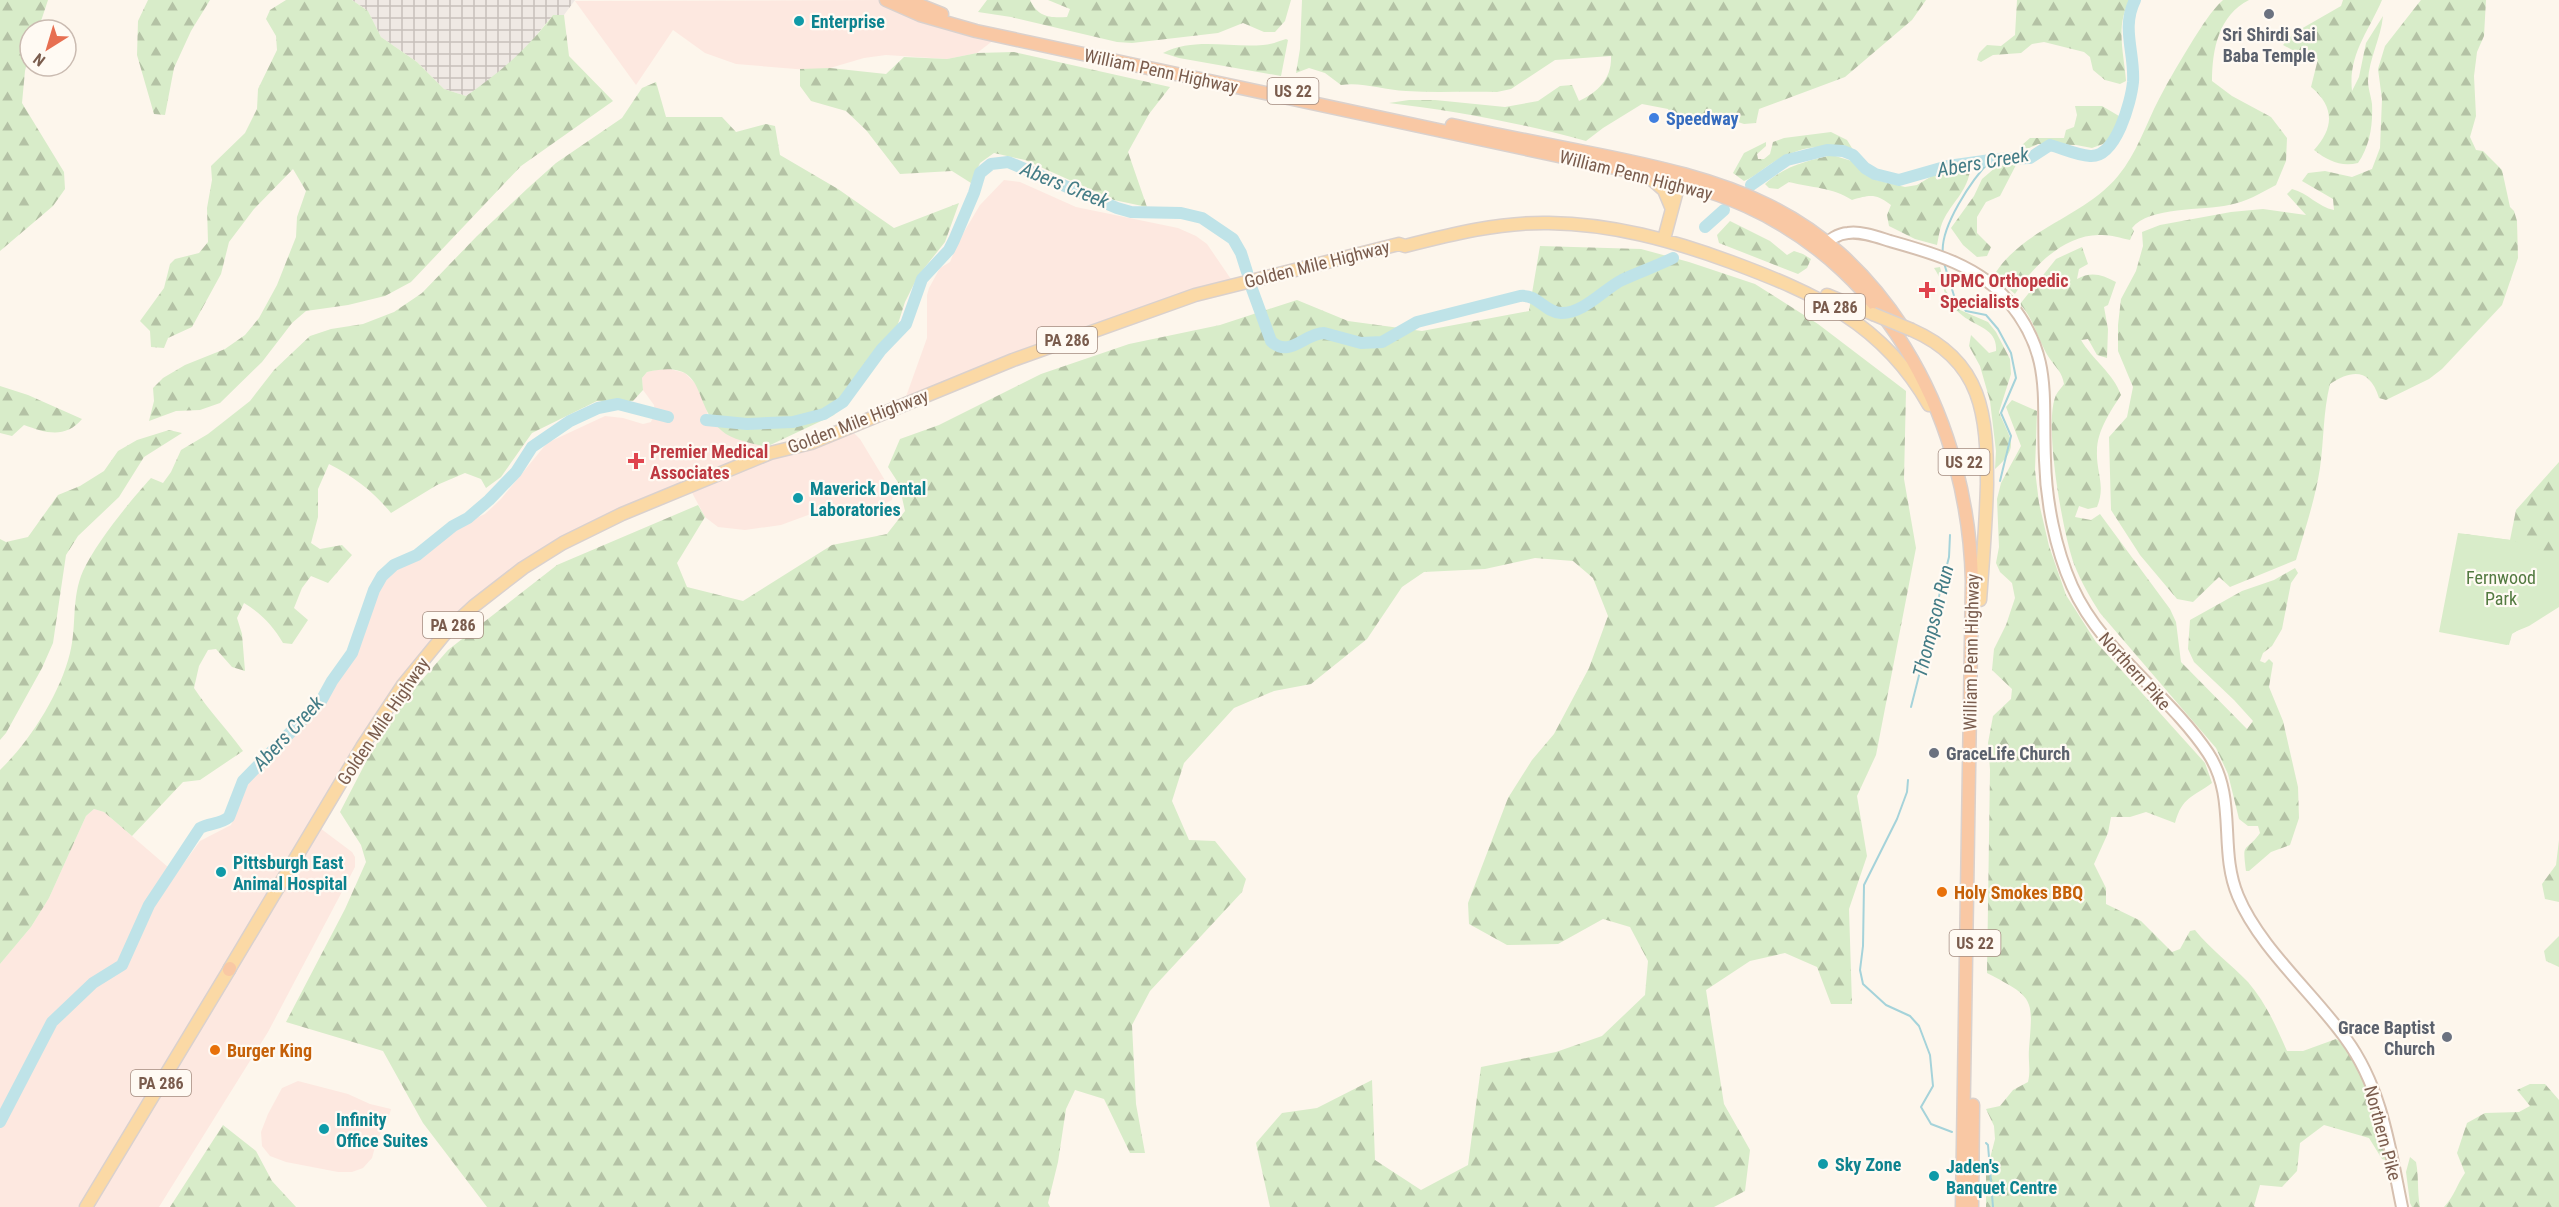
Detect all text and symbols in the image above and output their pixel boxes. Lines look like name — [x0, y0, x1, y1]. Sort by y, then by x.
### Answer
marker: Sri Shirdi Sai Baba Temple — [2262, 7, 2276, 21]
place label: Enterprise — [811, 11, 885, 32]
marker: Enterprise — [792, 14, 806, 28]
north arrow — [18, 18, 78, 78]
place label: Sri Shirdi Sai Baba Temple — [2222, 24, 2316, 66]
street label: William Penn Highway — [1082, 44, 1240, 98]
text: N — [30, 49, 49, 70]
road number: US 22 — [1268, 78, 1318, 104]
place label: Speedway — [1666, 108, 1739, 129]
marker: Speedway — [1647, 111, 1661, 125]
water label: Abers Creek — [1934, 142, 2032, 182]
street label: William Penn Highway — [1557, 146, 1715, 204]
water label: Abers Creek — [1017, 156, 1114, 214]
street label: Golden Mile Highway — [1242, 236, 1392, 292]
place label: UPMC Orthopedic Specialists — [1940, 270, 2068, 312]
marker: UPMC Orthopedic Specialists — [1918, 281, 1936, 299]
road number: PA 286 — [1805, 294, 1865, 320]
road number: PA 286 — [1037, 327, 1097, 353]
street label: Golden Mile Highway — [785, 384, 932, 458]
place label: Premier Medical Associates — [650, 441, 768, 483]
road number: US 22 — [1938, 449, 1990, 475]
marker: Premier Medical Associates — [627, 452, 645, 470]
place label: Maverick Dental Laboratories — [810, 478, 926, 520]
marker: Maverick Dental Laboratories — [791, 491, 805, 505]
water label: Thompson Run — [1907, 562, 1959, 680]
park label: Fernwood Park — [2466, 567, 2536, 609]
street label: William Penn Highway — [1959, 573, 1983, 731]
road number: PA 286 — [423, 612, 483, 638]
street label: Northern Pike — [2095, 628, 2175, 714]
street label: Golden Mile Highway — [333, 653, 434, 789]
water label: Abers Creek — [247, 690, 329, 776]
place label: GraceLife Church — [1946, 743, 2070, 764]
marker: GraceLife Church — [1927, 746, 1941, 760]
place label: Pittsburgh East Animal Hospital — [233, 852, 347, 894]
marker: Pittsburgh East Animal Hospital — [214, 865, 228, 879]
place label: Holy Smokes BBQ — [1954, 882, 2083, 903]
marker: Holy Smokes BBQ — [1935, 885, 1949, 899]
road number: US 22 — [1950, 930, 2000, 956]
place label: Grace Baptist Church — [2338, 1017, 2435, 1059]
marker: Grace Baptist Church — [2440, 1030, 2454, 1044]
place label: Burger King — [227, 1040, 312, 1061]
marker: Burger King — [208, 1043, 222, 1057]
road number: PA 286 — [131, 1070, 191, 1096]
street label: Northern Pike — [2360, 1083, 2406, 1183]
place label: Infinity Office Suites — [336, 1109, 428, 1151]
marker: Infinity Office Suites — [317, 1122, 331, 1136]
place label: Sky Zone — [1835, 1154, 1902, 1175]
place label: Jaden's Banquet Centre — [1946, 1156, 2058, 1198]
marker: Sky Zone — [1816, 1157, 1830, 1171]
marker: Jaden's Banquet Centre — [1927, 1169, 1941, 1183]

